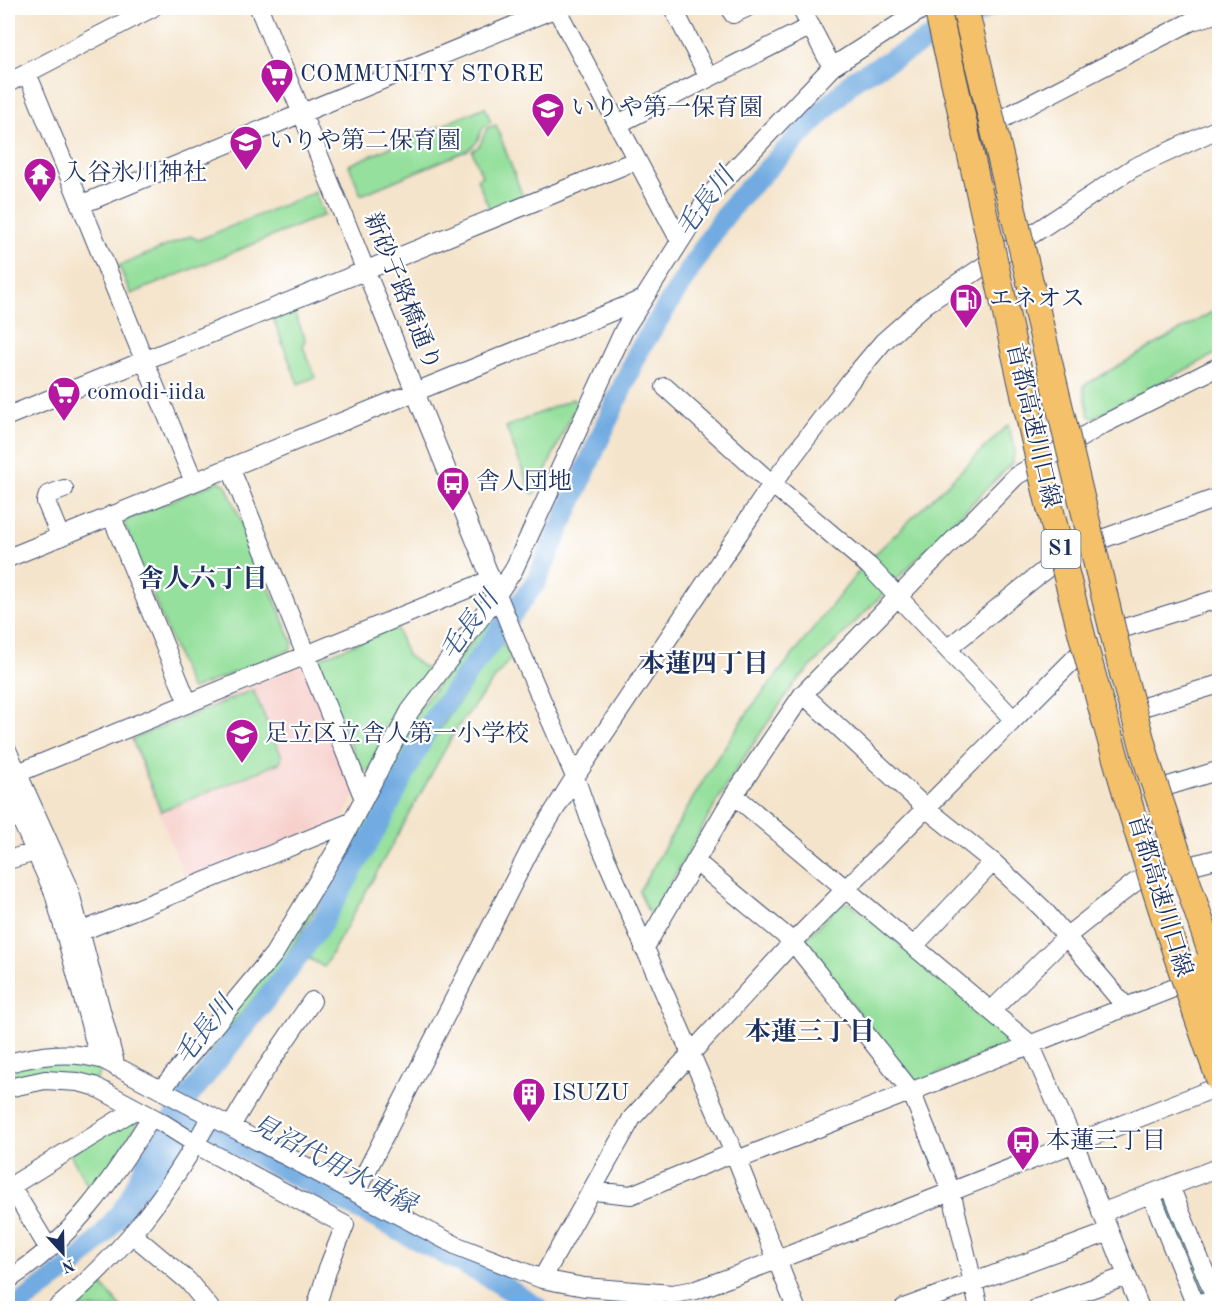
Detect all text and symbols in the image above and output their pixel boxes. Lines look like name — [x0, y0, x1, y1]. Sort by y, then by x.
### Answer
supermarket icon: COMMUNITY STORE — [259, 57, 295, 104]
place label: COMMUNITY STORE — [300, 63, 544, 87]
school or university icon: いりや第一保育園 — [530, 91, 566, 138]
place label: いりや第一保育園 — [571, 94, 763, 121]
school or university icon: いりや第二保育園 — [228, 124, 264, 171]
place label: いりや第二保育園 — [269, 127, 461, 154]
temple icon: 入谷氷川神社 — [22, 156, 58, 203]
place label: 入谷氷川神社 — [63, 159, 207, 186]
water label: 毛長川 — [671, 160, 742, 242]
street label: 新砂子路橋通り — [358, 208, 446, 374]
fuel station icon: エネオス — [948, 282, 984, 329]
place label: エネオス — [989, 286, 1085, 312]
street label: 首都高速川口線 — [1001, 341, 1066, 511]
supermarket icon: comodi-iida — [46, 375, 82, 422]
place label: comodi-iida — [87, 381, 206, 405]
bus stop icon: 舎人団地 — [435, 465, 471, 512]
place label: 舎人団地 — [476, 468, 572, 495]
road number: S1 — [1042, 530, 1080, 568]
district label: 舎人六丁目 — [138, 564, 268, 593]
water label: 毛長川 — [435, 583, 506, 665]
district label: 本蓮四丁目 — [639, 649, 769, 678]
school or university icon: 足立区立舎人第一小学校 — [224, 717, 260, 764]
place label: 足立区立舎人第一小学校 — [265, 720, 529, 747]
street label: 首都高速川口線 — [1123, 811, 1198, 980]
water label: 毛長川 — [169, 989, 241, 1070]
district label: 本蓮三丁目 — [745, 1017, 875, 1046]
building icon: ISUZU — [511, 1076, 547, 1123]
place label: ISUZU — [552, 1082, 629, 1106]
water label: 見沼代用水東縁 — [247, 1109, 423, 1221]
bus stop icon: 本蓮三丁目 — [1005, 1124, 1041, 1171]
place label: 本蓮三丁目 — [1046, 1127, 1166, 1154]
north arrow — [33, 1223, 93, 1283]
text: N — [58, 1255, 77, 1275]

